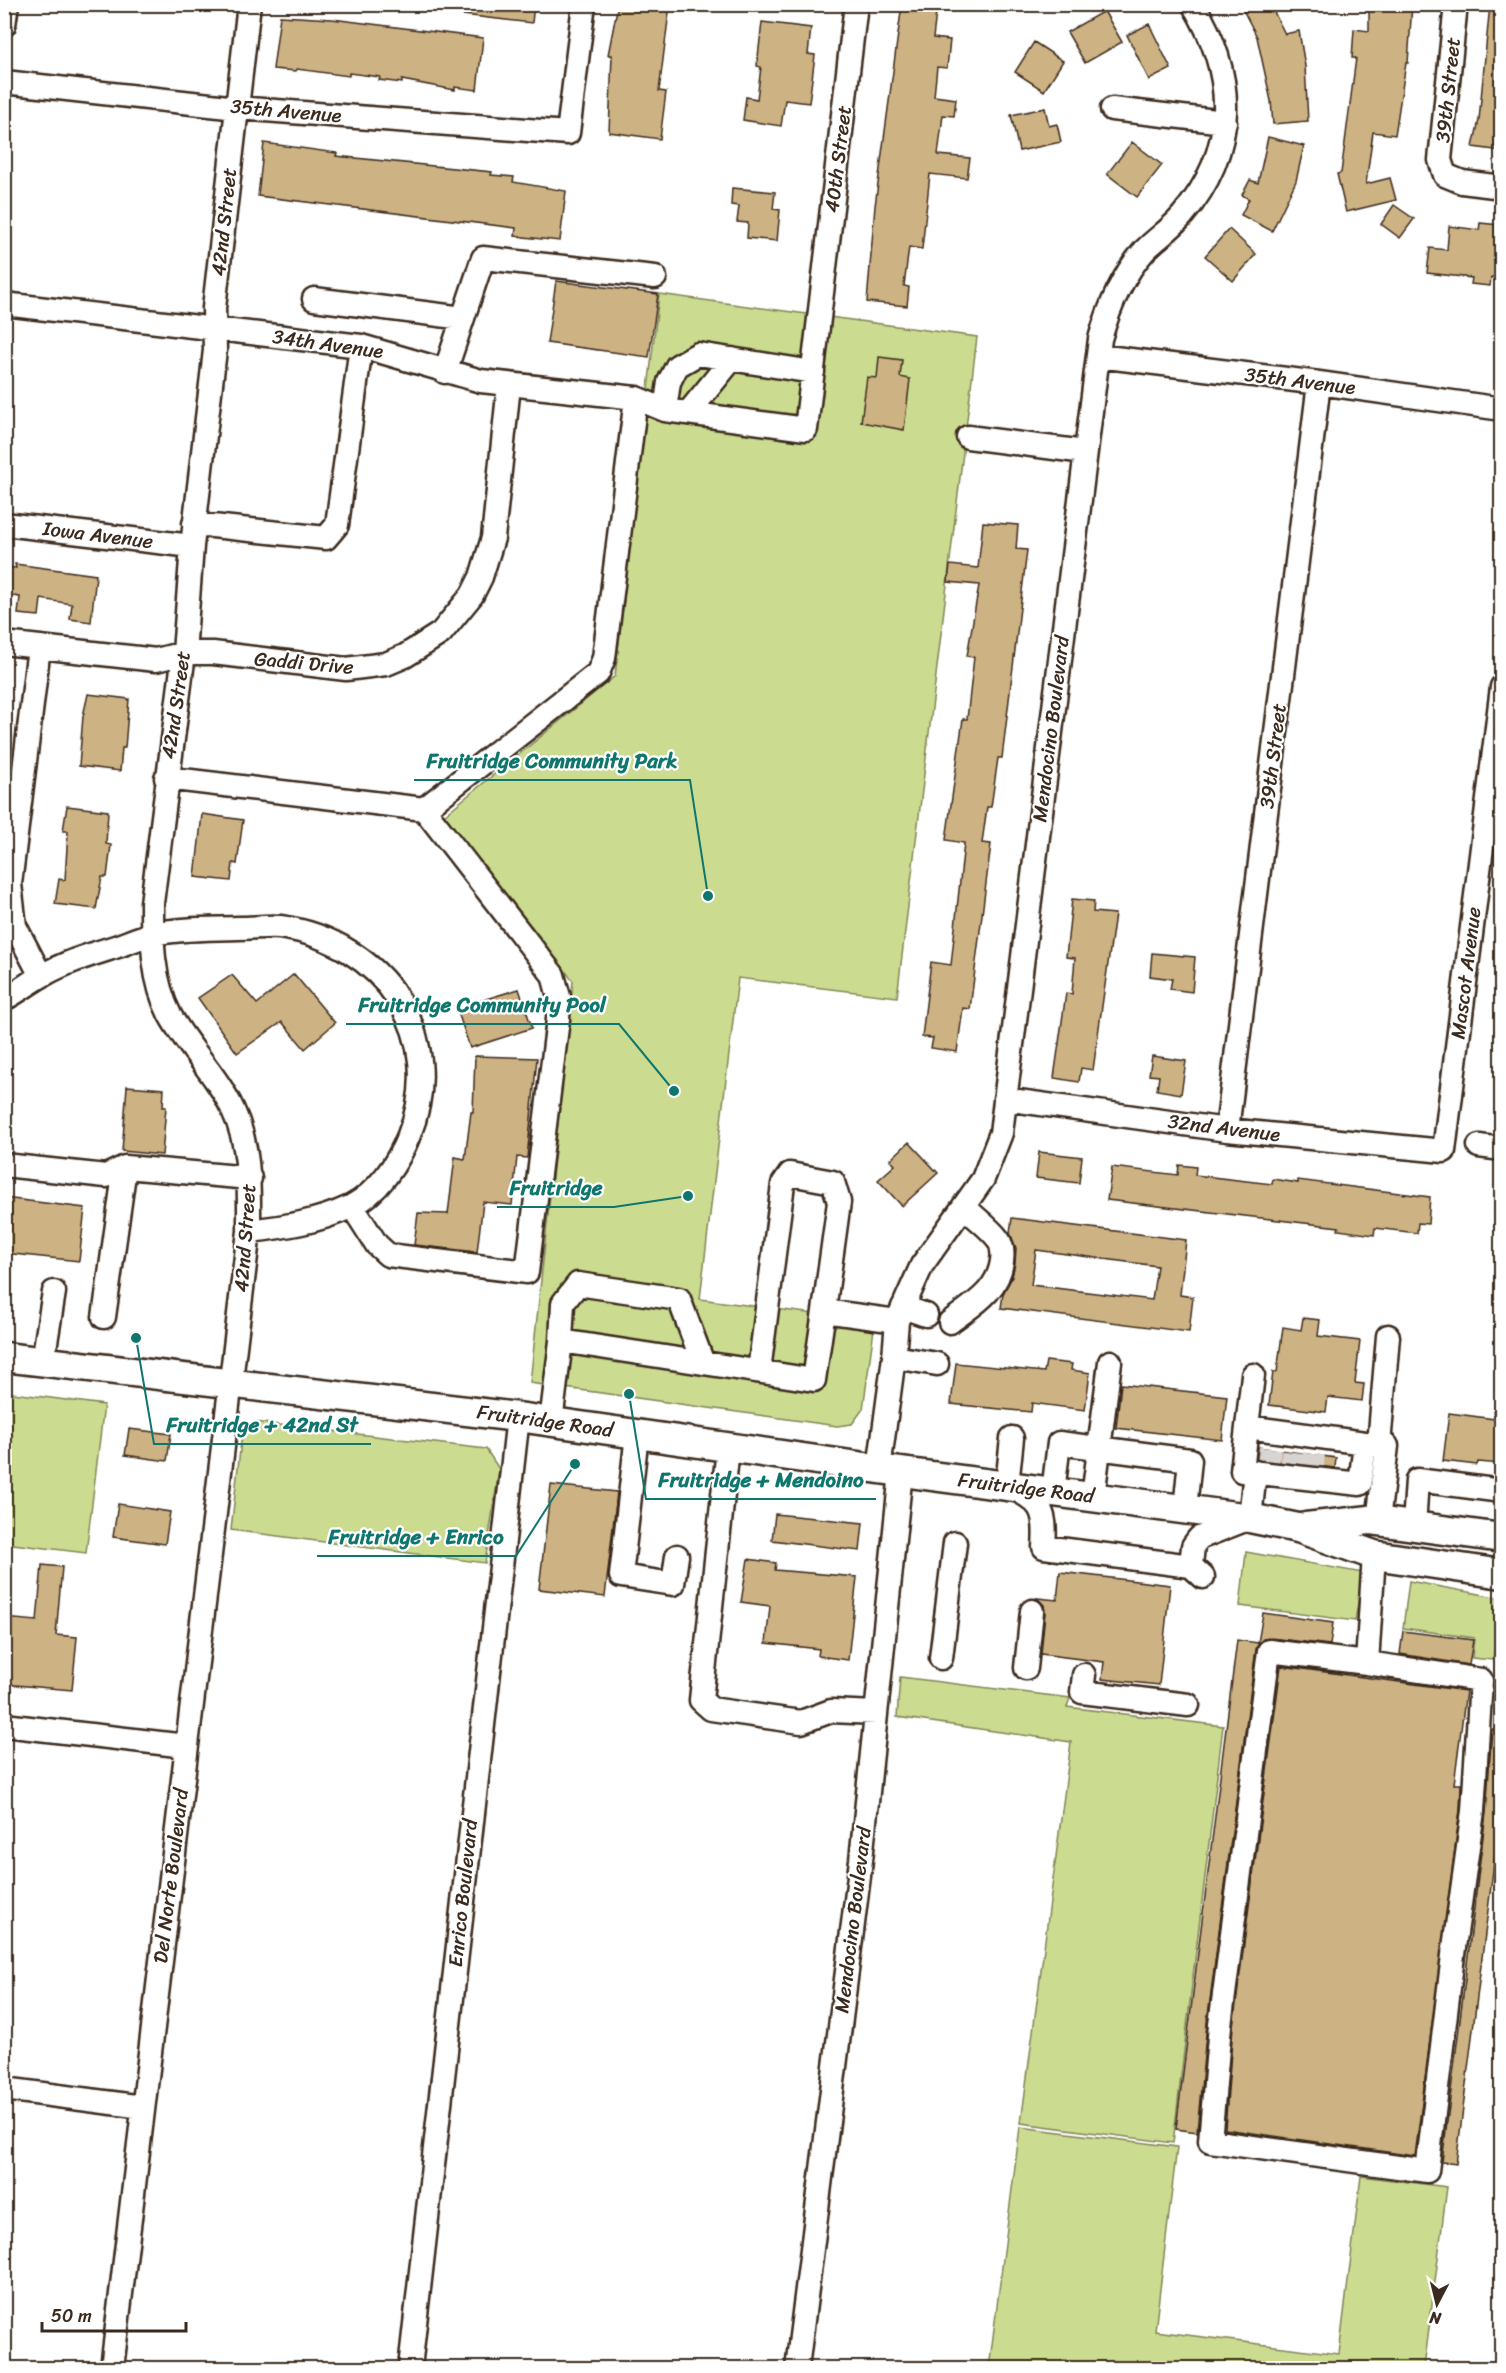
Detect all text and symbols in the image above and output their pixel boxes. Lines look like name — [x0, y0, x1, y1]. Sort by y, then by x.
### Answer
street label: 39th Street — [1425, 35, 1471, 144]
street label: 35th Avenue — [229, 89, 343, 133]
street label: 40th Street — [814, 103, 862, 215]
street label: 42nd Street — [201, 166, 247, 278]
street label: 34th Avenue — [270, 319, 386, 369]
street label: 35th Avenue — [1243, 357, 1358, 405]
street label: Iowa Avenue — [40, 511, 155, 559]
street label: Mendocino Boulevard — [1022, 632, 1080, 824]
street label: Gaddi Drive — [253, 641, 355, 685]
street label: 42nd Street — [151, 648, 201, 761]
street label: 39th Street — [1249, 701, 1297, 811]
callout: Fruitridge Community Park — [414, 741, 690, 780]
text: Fruitridge Community Park — [426, 742, 677, 780]
street label: Mascot Avenue — [1441, 905, 1491, 1041]
callout: Fruitridge Community Pool — [346, 985, 619, 1024]
text: Fruitridge Community Pool — [357, 986, 607, 1024]
street label: 32nd Avenue — [1166, 1104, 1283, 1152]
callout: Fruitridge — [497, 1168, 614, 1207]
text: Fruitridge — [508, 1169, 603, 1207]
street label: 42nd Street — [224, 1182, 266, 1293]
street label: Fruitridge Road — [475, 1394, 617, 1448]
callout: Fruitridge + 42nd St — [154, 1405, 371, 1444]
text: Fruitridge + 42nd St — [165, 1406, 359, 1444]
callout: Fruitridge + Mendoino — [646, 1460, 876, 1499]
text: Fruitridge + Mendoino — [657, 1461, 864, 1499]
street label: Fruitridge Road — [956, 1462, 1097, 1514]
callout: Fruitridge + Enrico — [317, 1517, 516, 1556]
text: Fruitridge + Enrico — [327, 1518, 504, 1556]
street label: Del Norte Boulevard — [143, 1785, 199, 1965]
street label: Enrico Boulevard — [438, 1816, 488, 1969]
street label: Mendocino Boulevard — [824, 1823, 882, 2015]
north arrow — [1407, 2274, 1467, 2334]
scale bar — [42, 2295, 186, 2333]
text: 50 m — [51, 2300, 92, 2332]
text: N — [1427, 2303, 1443, 2334]

